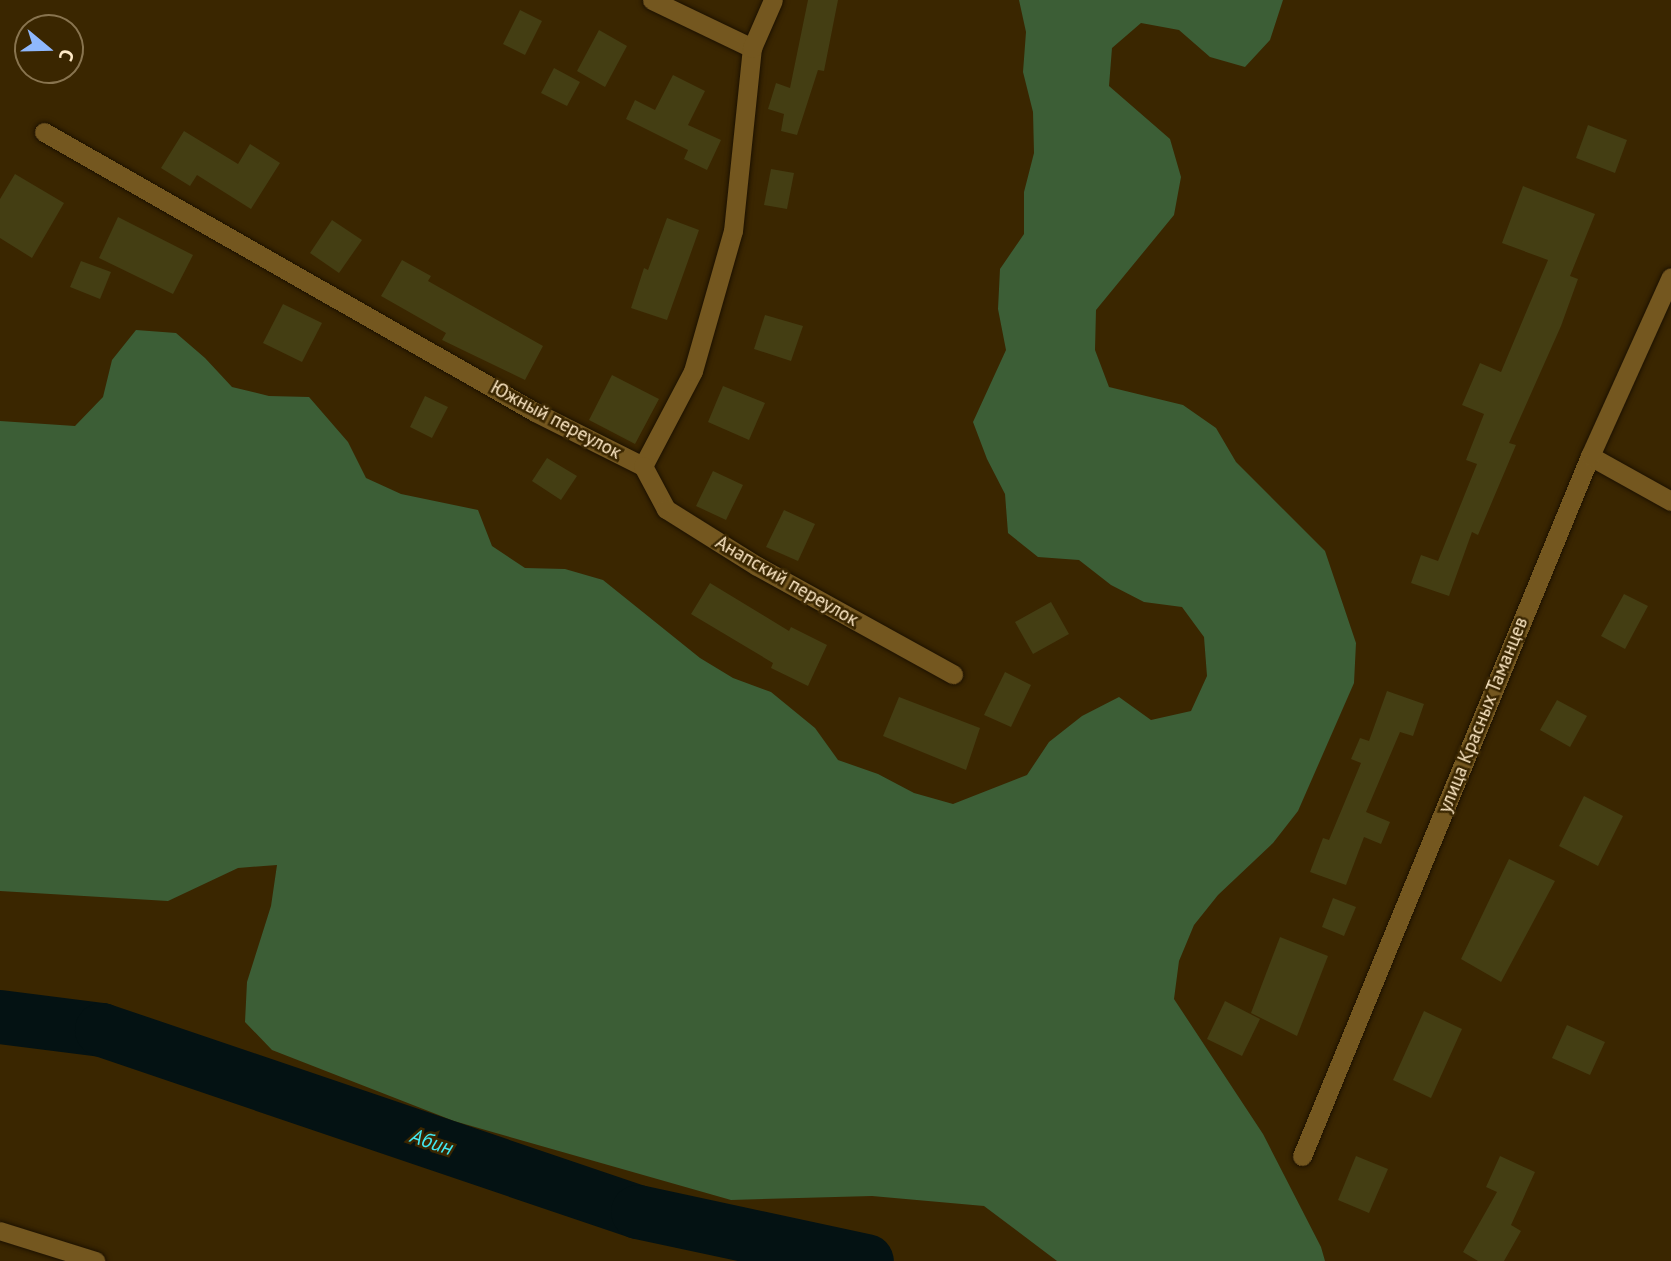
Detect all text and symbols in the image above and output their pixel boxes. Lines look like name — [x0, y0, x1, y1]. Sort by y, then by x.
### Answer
north arrow — [14, 14, 84, 84]
text: С — [54, 46, 80, 64]
street label: Южный переулок — [487, 376, 625, 464]
street label: Анапский переулок — [711, 531, 863, 631]
street label: улица Красных Таманцев — [1433, 613, 1533, 817]
water label: Абин — [407, 1123, 457, 1161]

